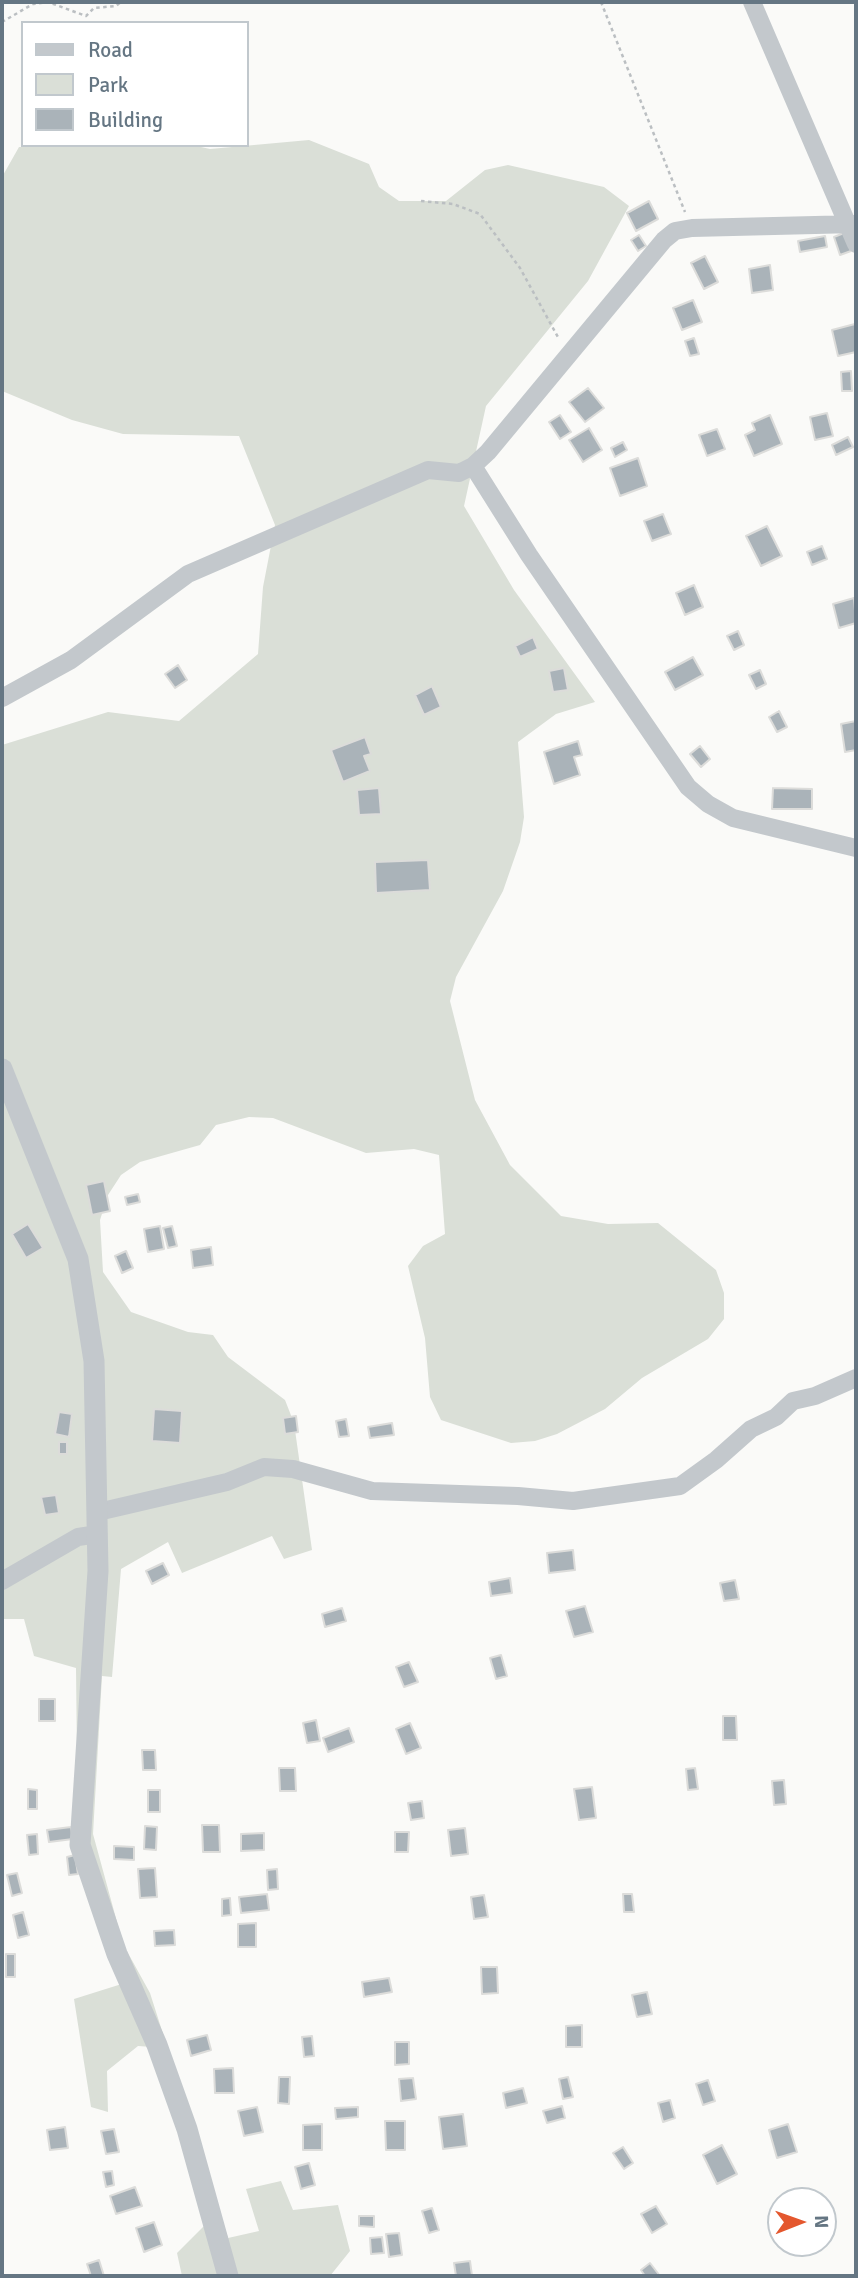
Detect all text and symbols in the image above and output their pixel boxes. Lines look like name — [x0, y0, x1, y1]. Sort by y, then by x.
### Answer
legend — [21, 21, 248, 147]
text: Road — [88, 37, 133, 63]
text: Park — [88, 72, 128, 98]
text: Building — [88, 107, 163, 133]
north arrow — [767, 2187, 837, 2257]
text: N — [809, 2215, 833, 2228]

